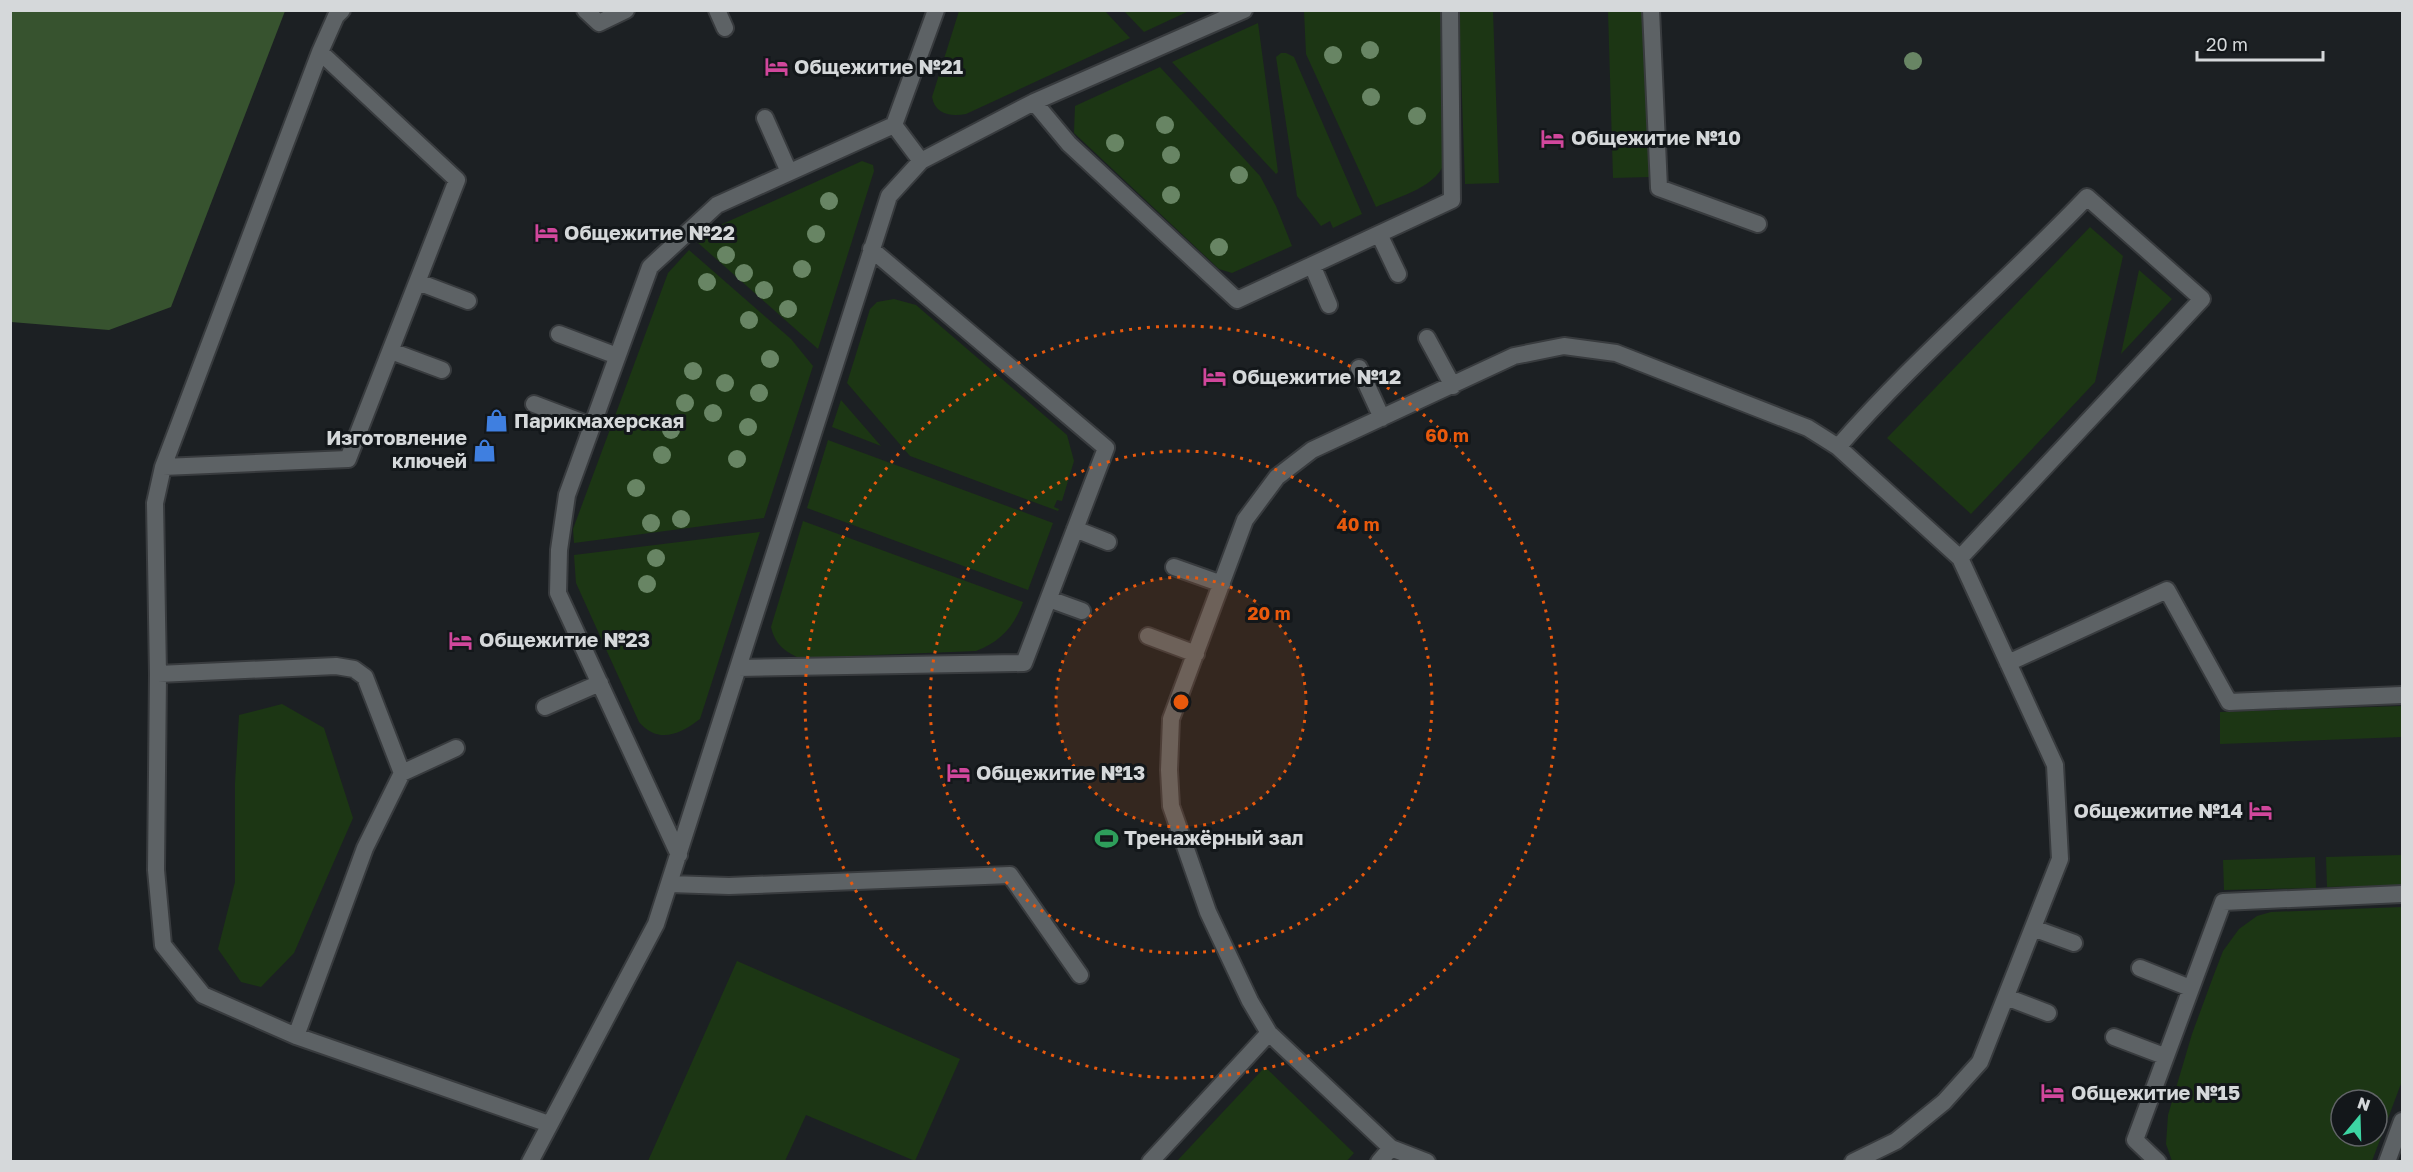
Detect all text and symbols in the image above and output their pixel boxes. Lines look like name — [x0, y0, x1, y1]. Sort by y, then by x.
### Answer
scale bar — [2197, 24, 2323, 62]
text: 20 m — [2206, 33, 2248, 55]
hotel icon: Общежитие №21 — [763, 54, 789, 80]
place label: Общежитие №21 — [794, 54, 963, 78]
hotel icon: Общежитие №10 — [1540, 125, 1566, 151]
place label: Общежитие №10 — [1571, 125, 1741, 149]
hotel icon: Общежитие №22 — [533, 220, 559, 246]
place label: Общежитие №22 — [564, 220, 735, 244]
hotel icon: Общежитие №12 — [1201, 364, 1227, 390]
place label: Общежитие №12 — [1232, 364, 1401, 388]
shop icon: Парикмахерская — [483, 408, 509, 434]
place label: Парикмахерская — [514, 408, 684, 432]
text: 60 m — [1425, 424, 1469, 446]
place label: Изготовление ключей — [326, 425, 467, 472]
shop icon: Изготовление ключей — [472, 437, 498, 463]
text: 40 m — [1336, 513, 1380, 535]
text: 20 m — [1248, 602, 1290, 624]
hotel icon: Общежитие №23 — [448, 627, 474, 653]
place label: Общежитие №23 — [479, 627, 650, 651]
centre of rings — [1171, 692, 1191, 712]
hotel icon: Общежитие №13 — [945, 760, 971, 786]
place label: Общежитие №13 — [976, 760, 1145, 784]
place label: Общежитие №14 — [2074, 798, 2243, 822]
hotel icon: Общежитие №14 — [2248, 798, 2274, 824]
sports icon: Тренажёрный зал — [1093, 825, 1119, 851]
place label: Тренажёрный зал — [1124, 825, 1303, 849]
hotel icon: Общежитие №15 — [2040, 1080, 2066, 1106]
place label: Общежитие №15 — [2071, 1080, 2240, 1104]
north arrow — [2329, 1088, 2389, 1148]
text: N — [2355, 1092, 2373, 1115]

